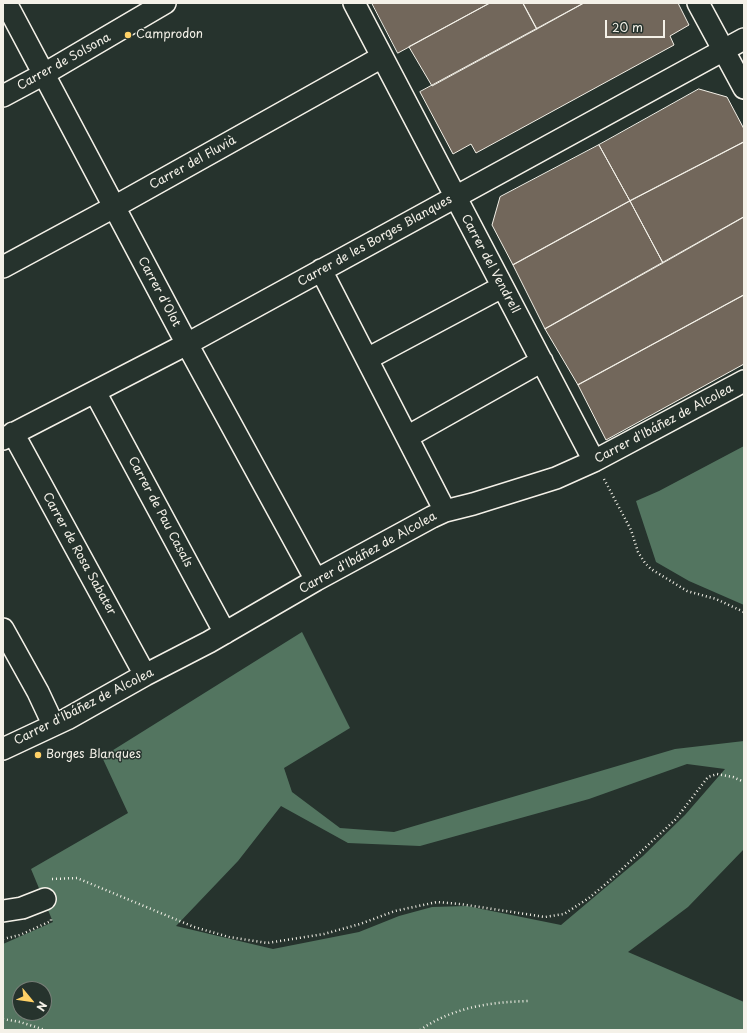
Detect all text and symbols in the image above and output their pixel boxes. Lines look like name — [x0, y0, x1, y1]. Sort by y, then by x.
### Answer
scale bar — [607, 12, 667, 38]
text: 20 m — [612, 18, 643, 36]
place label: Camprodon — [136, 28, 203, 42]
street label: Carrer de Solsona — [15, 30, 113, 94]
marker: Camprodon — [123, 30, 133, 40]
street label: Carrer del Fluvià — [147, 133, 239, 193]
street label: Carrer de les Borges Blanques — [295, 192, 455, 290]
street label: Carrer del Vendrell — [458, 212, 522, 316]
street label: Carrer d'Olot — [135, 255, 183, 329]
street label: Carrer d'Ibáñez de Alcolea — [592, 381, 736, 467]
street label: Carrer de Pau Casals — [125, 454, 195, 570]
street label: Carrer de Rosa Sabater — [39, 490, 119, 618]
street label: Carrer d'Ibáñez de Alcolea — [297, 509, 439, 597]
street label: Carrer d'Ibáñez de Alcolea — [12, 665, 156, 749]
place label: Borges Blanques — [46, 748, 141, 762]
marker: Borges Blanques — [33, 750, 43, 760]
north arrow — [12, 981, 52, 1021]
text: N — [33, 999, 52, 1015]

